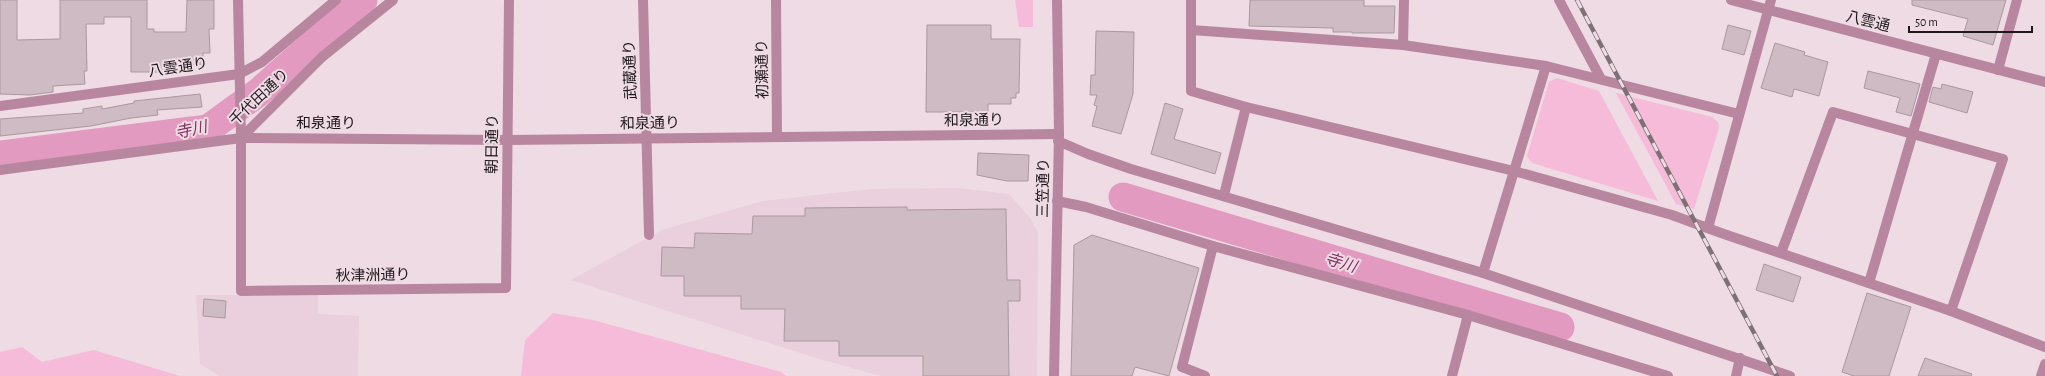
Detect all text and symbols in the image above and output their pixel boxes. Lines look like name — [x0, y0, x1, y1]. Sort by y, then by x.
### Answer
street label: 八雲通 — [1844, 8, 1892, 34]
scale bar — [1909, 8, 2032, 34]
text: 50 m — [1915, 16, 1938, 28]
street label: 初瀬通り — [753, 39, 771, 99]
street label: 武蔵通り — [621, 40, 639, 100]
street label: 八雲通り — [147, 55, 209, 79]
street label: 千代田通り — [225, 65, 292, 128]
street label: 和泉通り — [944, 111, 1004, 129]
street label: 朝日通り — [483, 114, 501, 174]
street label: 和泉通り — [620, 114, 680, 132]
street label: 和泉通り — [296, 115, 356, 131]
water label: 寺川 — [174, 117, 210, 141]
street label: 三笠通り — [1034, 158, 1052, 218]
water label: 寺川 — [1323, 250, 1361, 276]
street label: 秋津洲通り — [335, 265, 411, 284]

